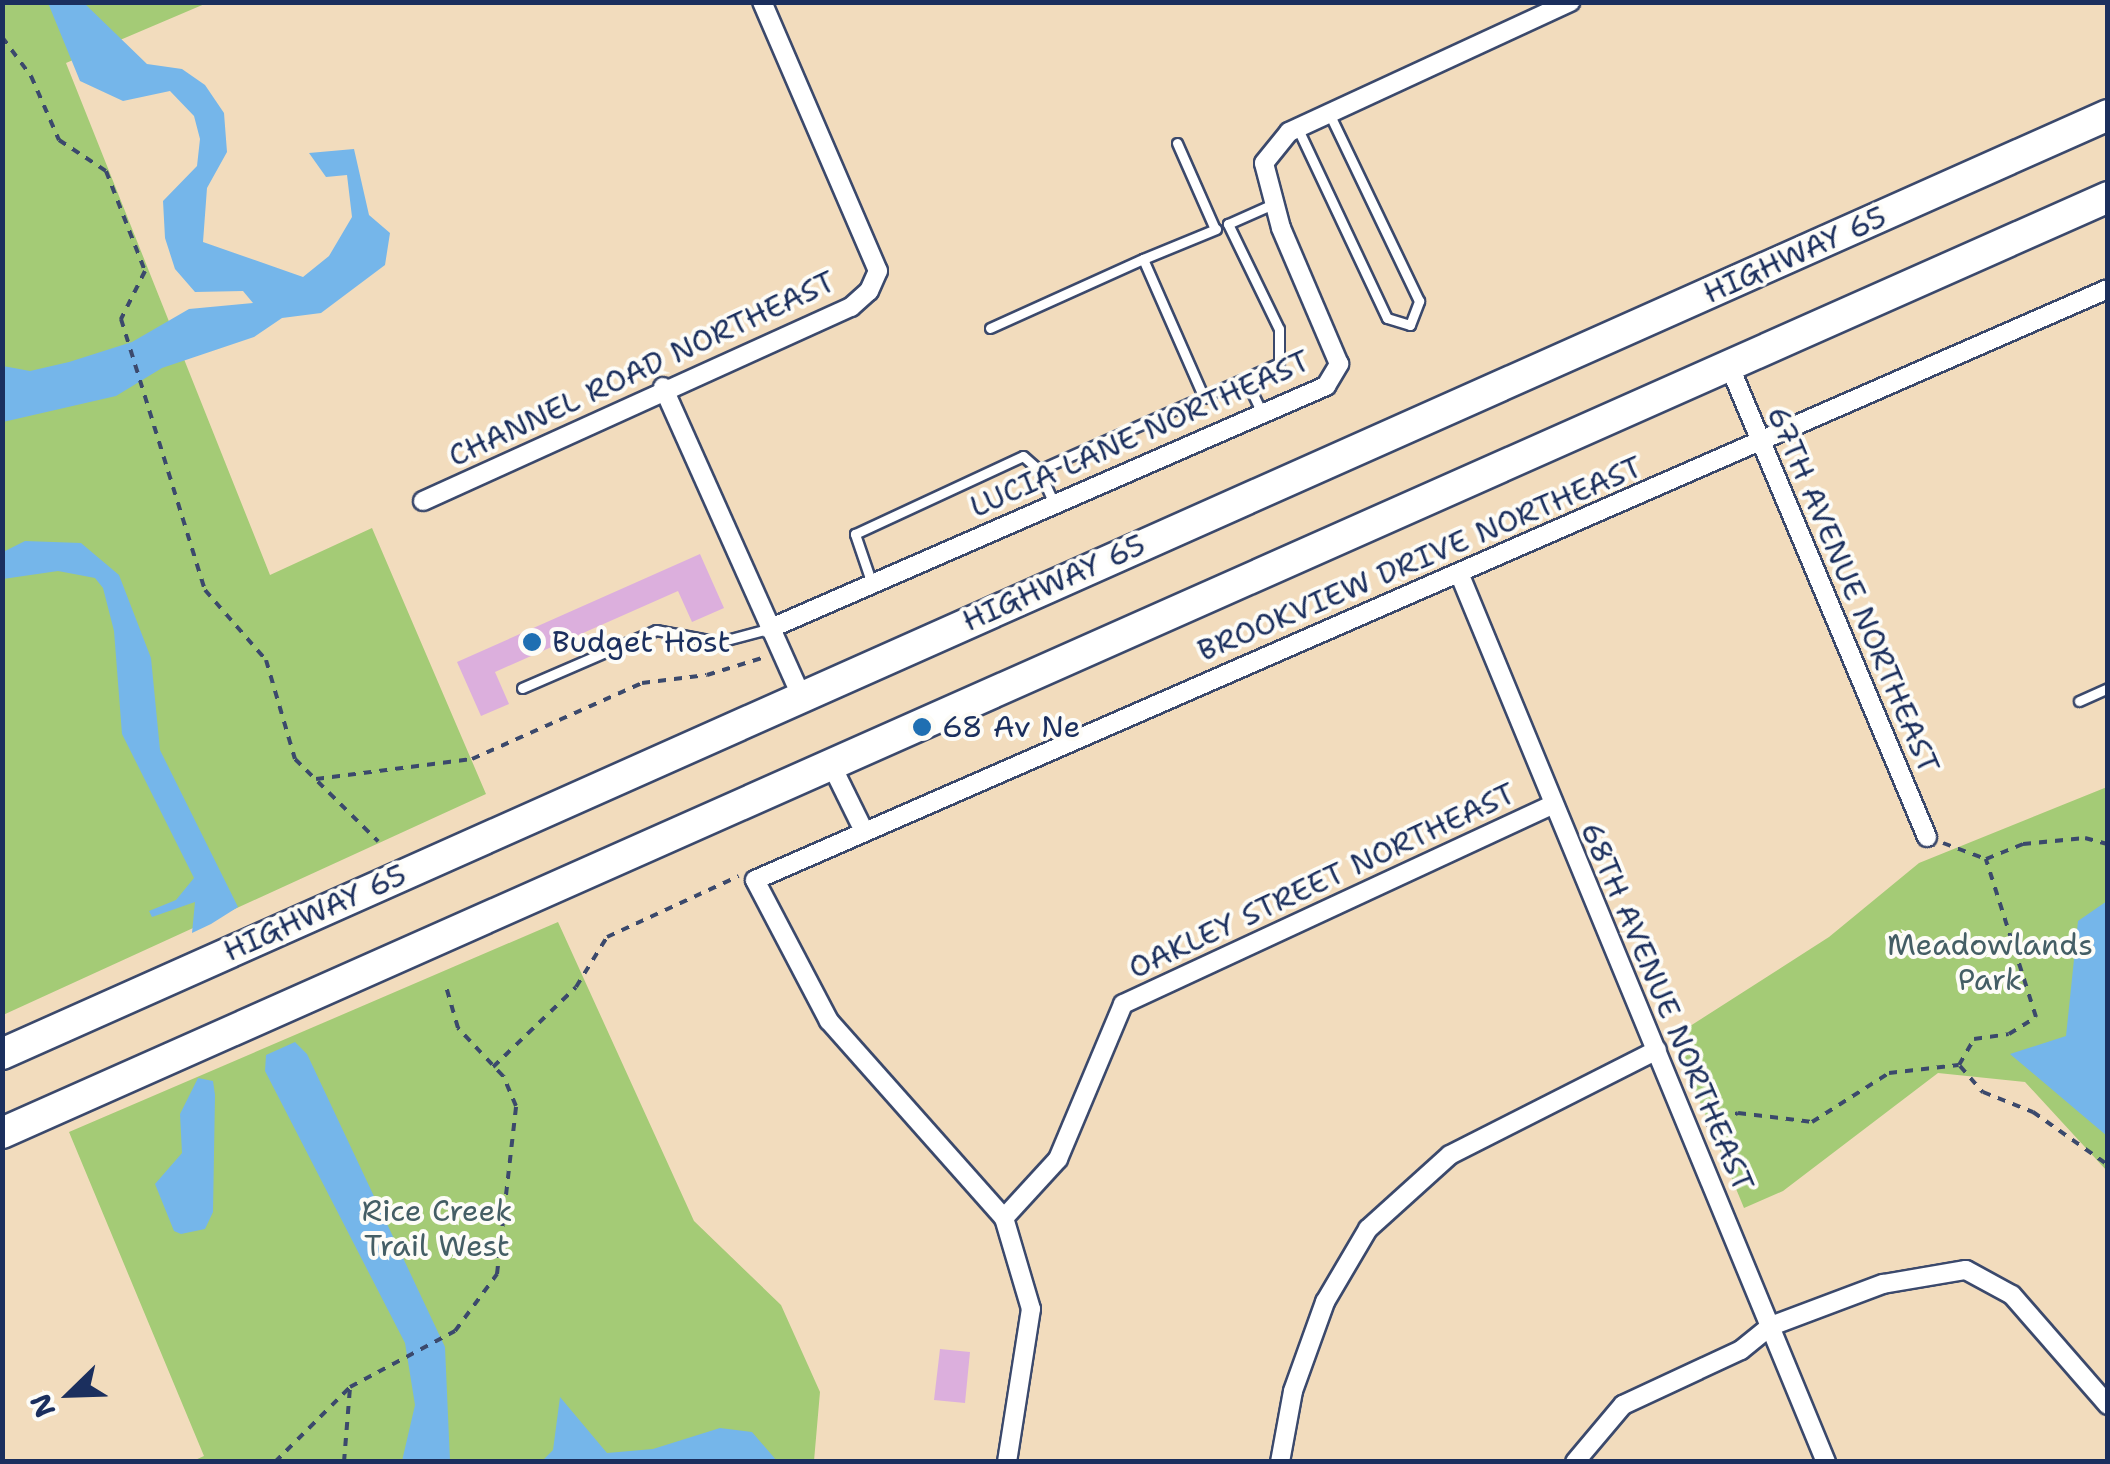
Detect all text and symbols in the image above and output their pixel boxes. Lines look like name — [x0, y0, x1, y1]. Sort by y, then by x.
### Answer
street label: HIGHWAY 65 — [1698, 199, 1892, 311]
street label: CHANNEL ROAD NORTHEAST — [443, 263, 841, 475]
street label: LUCIA LANE NORTHEAST — [964, 343, 1316, 525]
street label: 67TH AVENUE NORTHEAST — [1759, 401, 1947, 779]
street label: BROOKVIEW DRIVE NORTHEAST — [1192, 449, 1648, 669]
street label: HIGHWAY 65 — [957, 527, 1151, 639]
place label: Budget Host — [552, 624, 731, 660]
marker: Budget Host — [521, 631, 543, 653]
place label: 68 Av Ne — [942, 709, 1080, 745]
marker: 68 Av Ne — [911, 716, 933, 738]
street label: OAKLEY STREET NORTHEAST — [1123, 775, 1521, 987]
street label: 68TH AVENUE NORTHEAST — [1573, 817, 1761, 1197]
street label: HIGHWAY 65 — [218, 857, 412, 969]
park label: Meadowlands Park — [1887, 927, 2093, 998]
park label: Rice Creek Trail West — [362, 1193, 512, 1264]
north arrow — [20, 1344, 120, 1444]
text: N — [21, 1388, 64, 1423]

